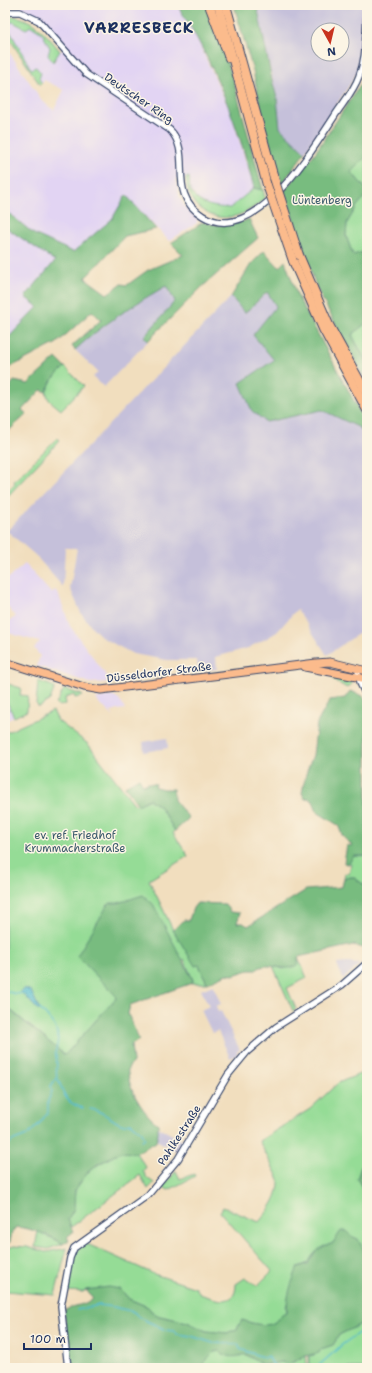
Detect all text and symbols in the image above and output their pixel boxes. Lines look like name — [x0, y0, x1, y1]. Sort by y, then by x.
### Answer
district label: VARRESBECK — [84, 18, 194, 38]
north arrow — [310, 22, 350, 62]
text: N — [326, 43, 337, 59]
street label: Deutscher Ring — [101, 70, 176, 127]
park label: Lüntenberg — [292, 193, 352, 208]
street label: Düsseldorfer Straße — [106, 659, 212, 686]
park label: ev. ref. Friedhof Krummacherstraße — [24, 828, 126, 856]
street label: Pahlkestraße — [154, 1102, 205, 1168]
scale bar — [24, 1325, 91, 1351]
text: 100 m — [30, 1331, 66, 1347]

